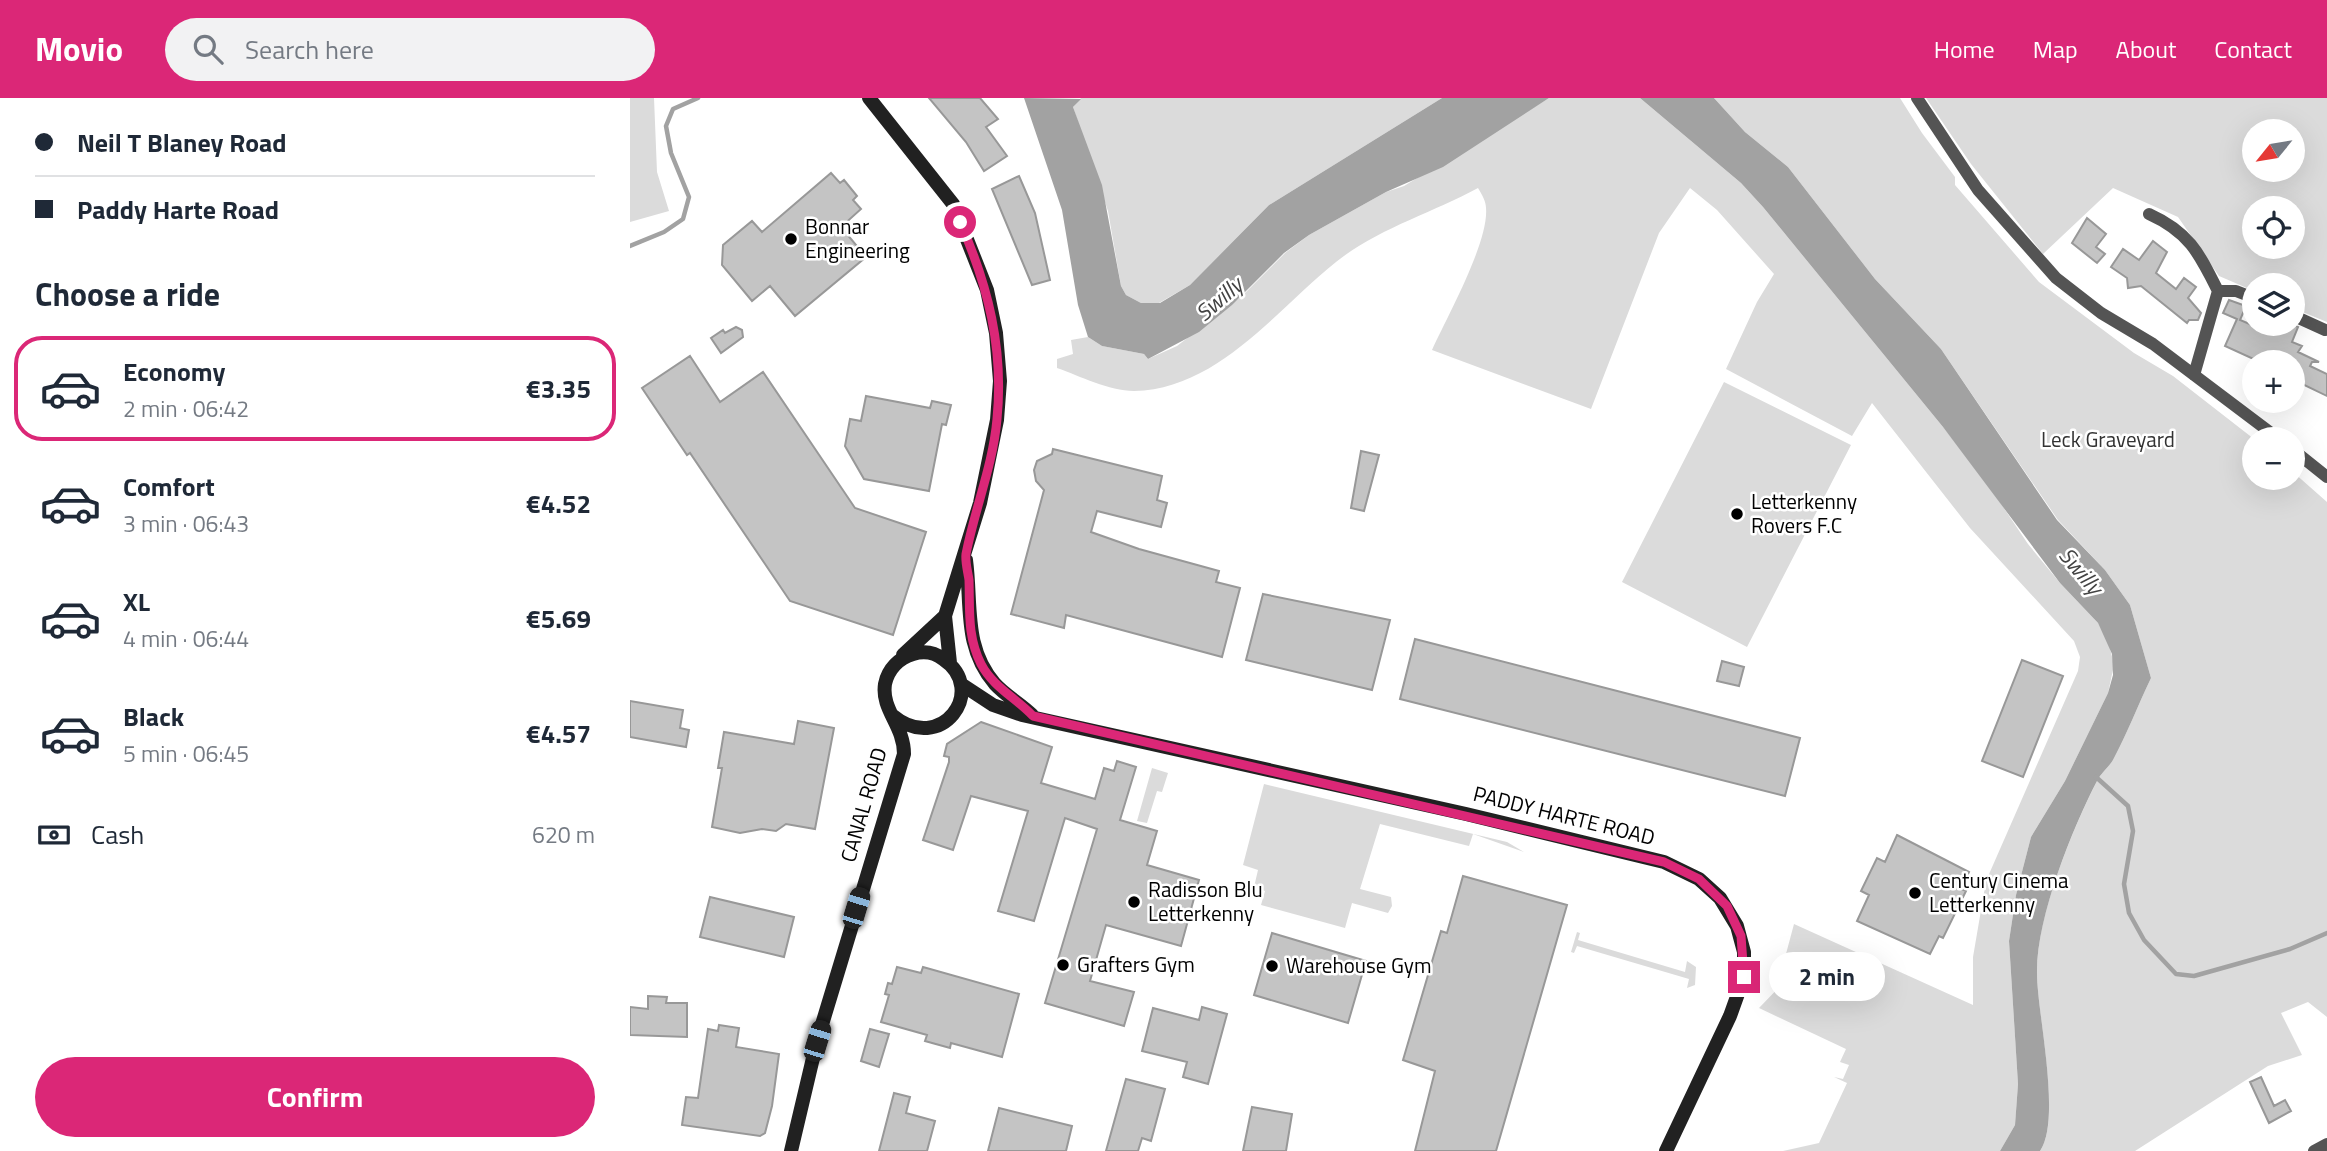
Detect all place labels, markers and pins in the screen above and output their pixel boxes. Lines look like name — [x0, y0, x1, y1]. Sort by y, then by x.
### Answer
place label: Bonnar Engineering — [805, 210, 910, 266]
marker: Bonnar Engineering — [783, 231, 799, 247]
place label: Letterkenny Rovers F.C — [1751, 485, 1857, 541]
marker: Letterkenny Rovers F.C — [1729, 506, 1745, 522]
place label: Century Cinema Letterkenny — [1929, 864, 2069, 920]
place label: Radisson Blu Letterkenny — [1148, 873, 1263, 929]
marker: Century Cinema Letterkenny — [1907, 885, 1923, 901]
marker: Radisson Blu Letterkenny — [1126, 894, 1142, 910]
place label: Grafters Gym — [1077, 948, 1195, 980]
place label: Warehouse Gym — [1286, 949, 1431, 981]
marker: Grafters Gym — [1055, 957, 1071, 973]
marker: Warehouse Gym — [1264, 958, 1280, 974]

